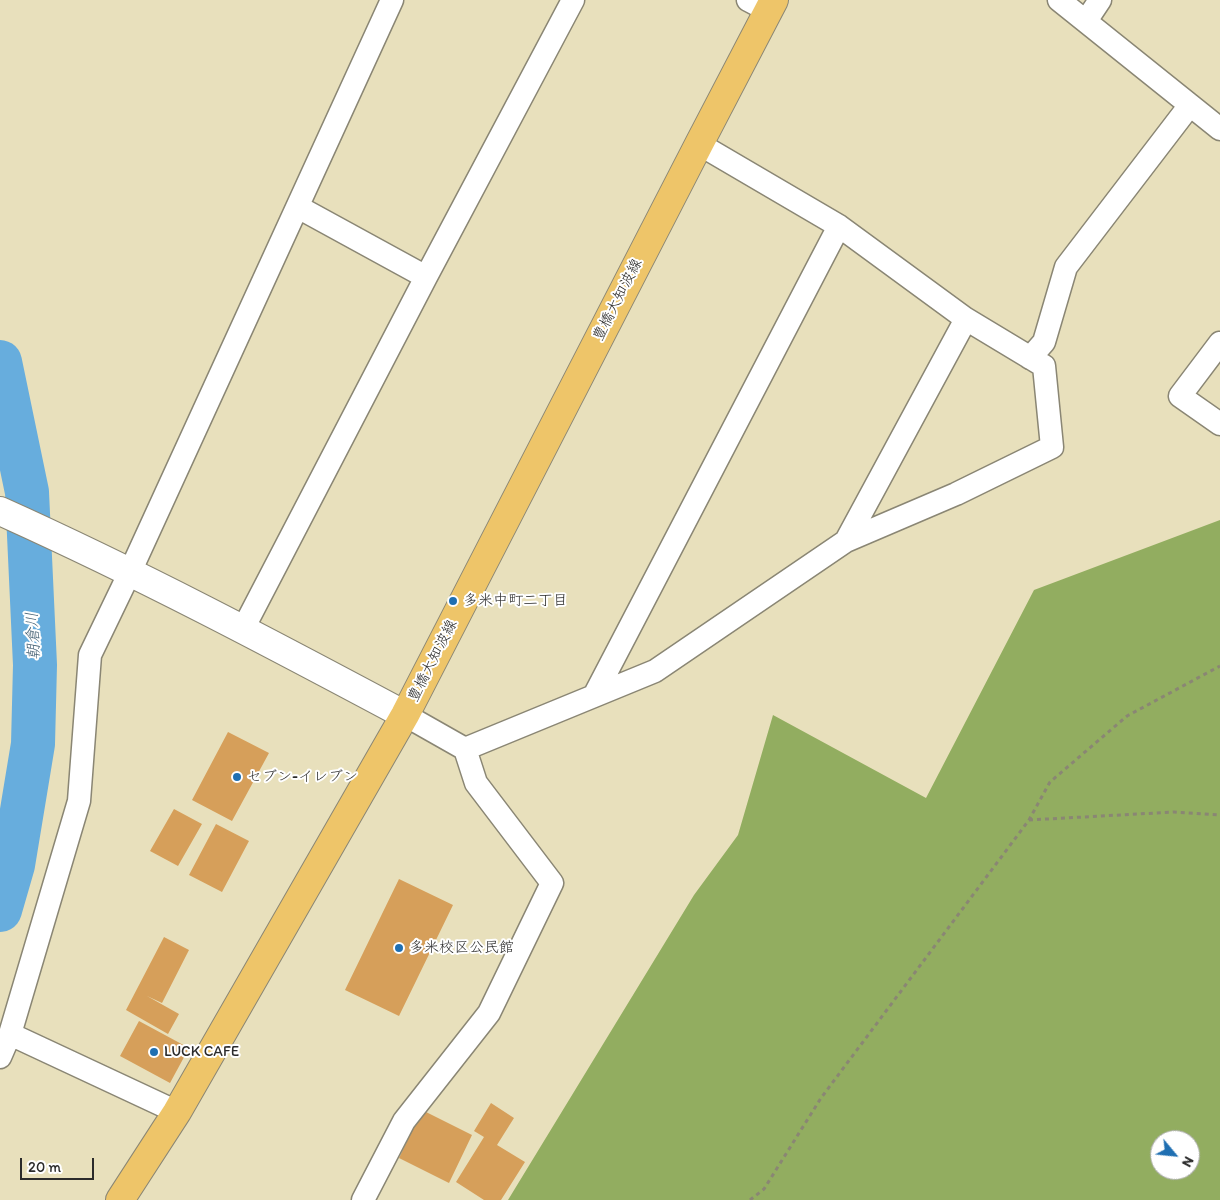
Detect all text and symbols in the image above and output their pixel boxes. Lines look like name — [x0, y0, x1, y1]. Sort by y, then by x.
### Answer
street label: 豊橋大知波線 — [590, 256, 646, 344]
place label: 多米中町二丁目 — [463, 592, 568, 610]
marker: 多米中町二丁目 — [447, 595, 459, 607]
water label: 朝倉川 — [23, 612, 45, 660]
street label: 豊橋大知波線 — [405, 617, 461, 705]
place label: セブン-イレブン — [247, 768, 358, 786]
marker: セブン-イレブン — [231, 771, 243, 783]
place label: 多米校区公民館 — [409, 939, 514, 957]
marker: 多米校区公民館 — [393, 942, 405, 954]
place label: LUCK CAFE — [164, 1043, 239, 1061]
marker: LUCK CAFE — [148, 1046, 160, 1058]
north arrow — [1150, 1130, 1200, 1180]
scale bar — [22, 1148, 96, 1180]
text: N — [1178, 1154, 1198, 1170]
text: 20 m — [28, 1158, 61, 1176]

